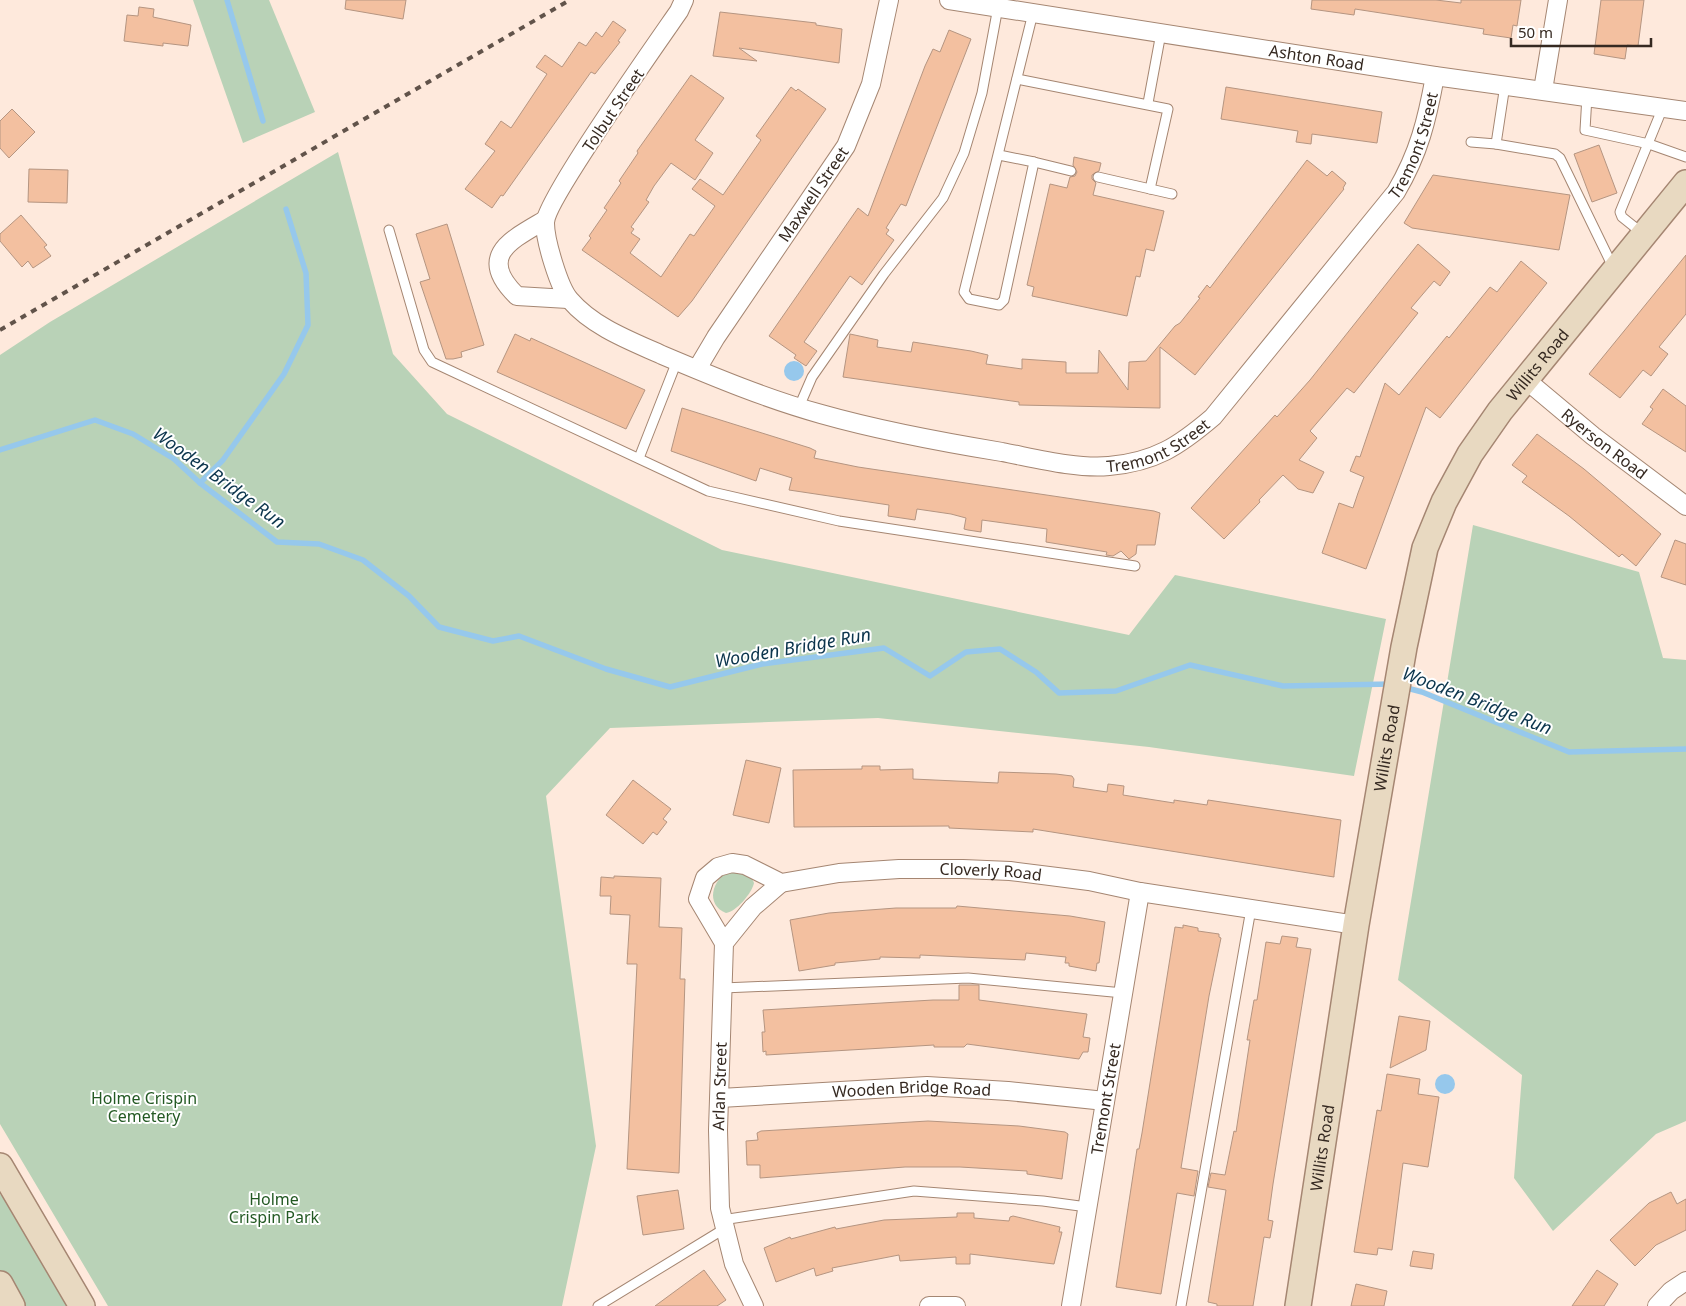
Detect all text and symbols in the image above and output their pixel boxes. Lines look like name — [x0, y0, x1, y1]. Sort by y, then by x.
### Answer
scale bar — [1511, 15, 1651, 47]
text: 50 m — [1518, 22, 1553, 42]
street label: Ashton Road — [1268, 39, 1366, 76]
street label: Tolbut Street — [577, 64, 649, 156]
street label: Tremont Street — [1384, 90, 1443, 204]
street label: Maxwell Street — [773, 142, 854, 246]
street label: Willits Road — [1501, 324, 1574, 406]
street label: Ryerson Road — [1557, 403, 1652, 484]
street label: Tremont Street — [1105, 413, 1214, 477]
water label: Wooden Bridge Run — [149, 421, 291, 533]
water label: Wooden Bridge Run — [713, 621, 873, 673]
water label: Wooden Bridge Run — [1399, 661, 1555, 740]
street label: Willits Road — [1368, 703, 1405, 793]
street label: Cloverly Road — [940, 858, 1043, 886]
street label: Arlan Street — [707, 1041, 732, 1131]
street label: Tremont Street — [1085, 1041, 1126, 1156]
street label: Wooden Bridge Road — [831, 1075, 992, 1102]
park label: Holme Crispin Cemetery — [91, 1087, 197, 1127]
street label: Willits Road — [1305, 1103, 1340, 1193]
park label: Holme Crispin Park — [229, 1188, 320, 1228]

